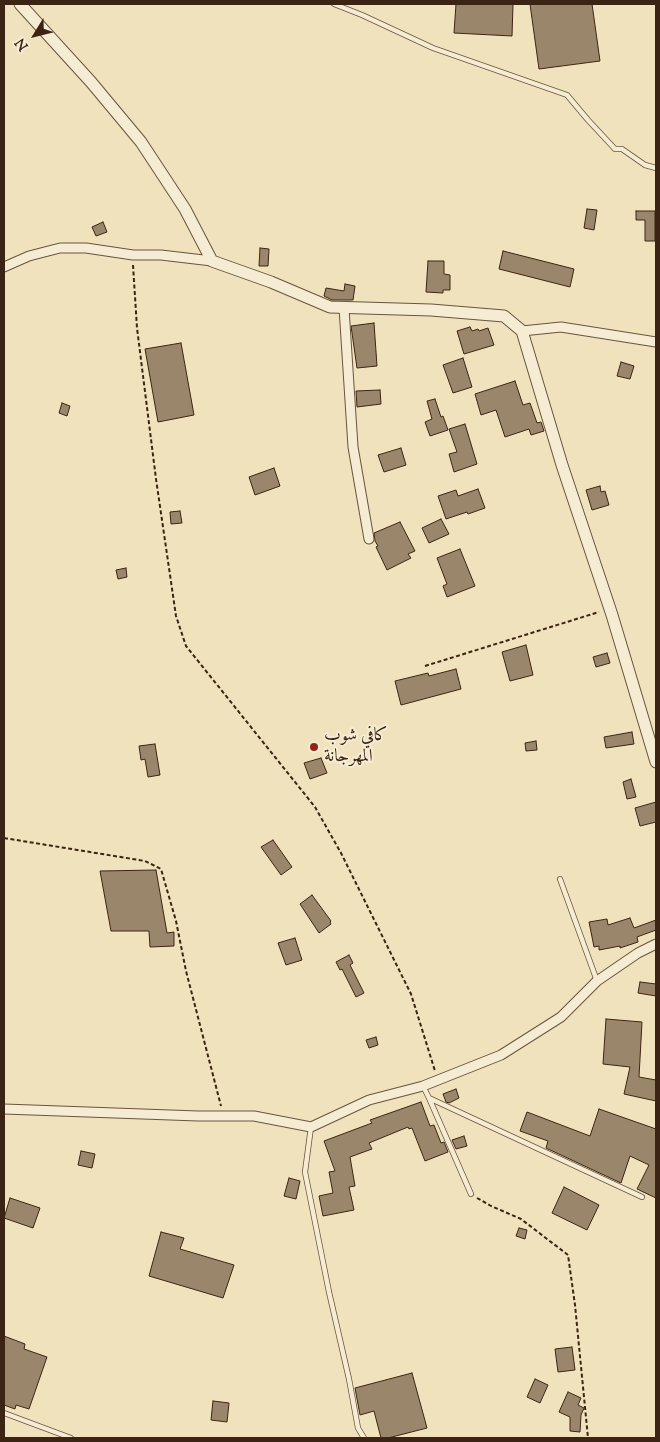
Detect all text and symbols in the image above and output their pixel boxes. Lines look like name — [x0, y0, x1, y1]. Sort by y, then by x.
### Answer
north arrow — [10, 10, 60, 60]
text: N — [11, 33, 34, 54]
place label: كافي شوب المهرجانة — [324, 726, 388, 769]
marker: كافي شوب المهرجانة — [308, 741, 320, 753]

